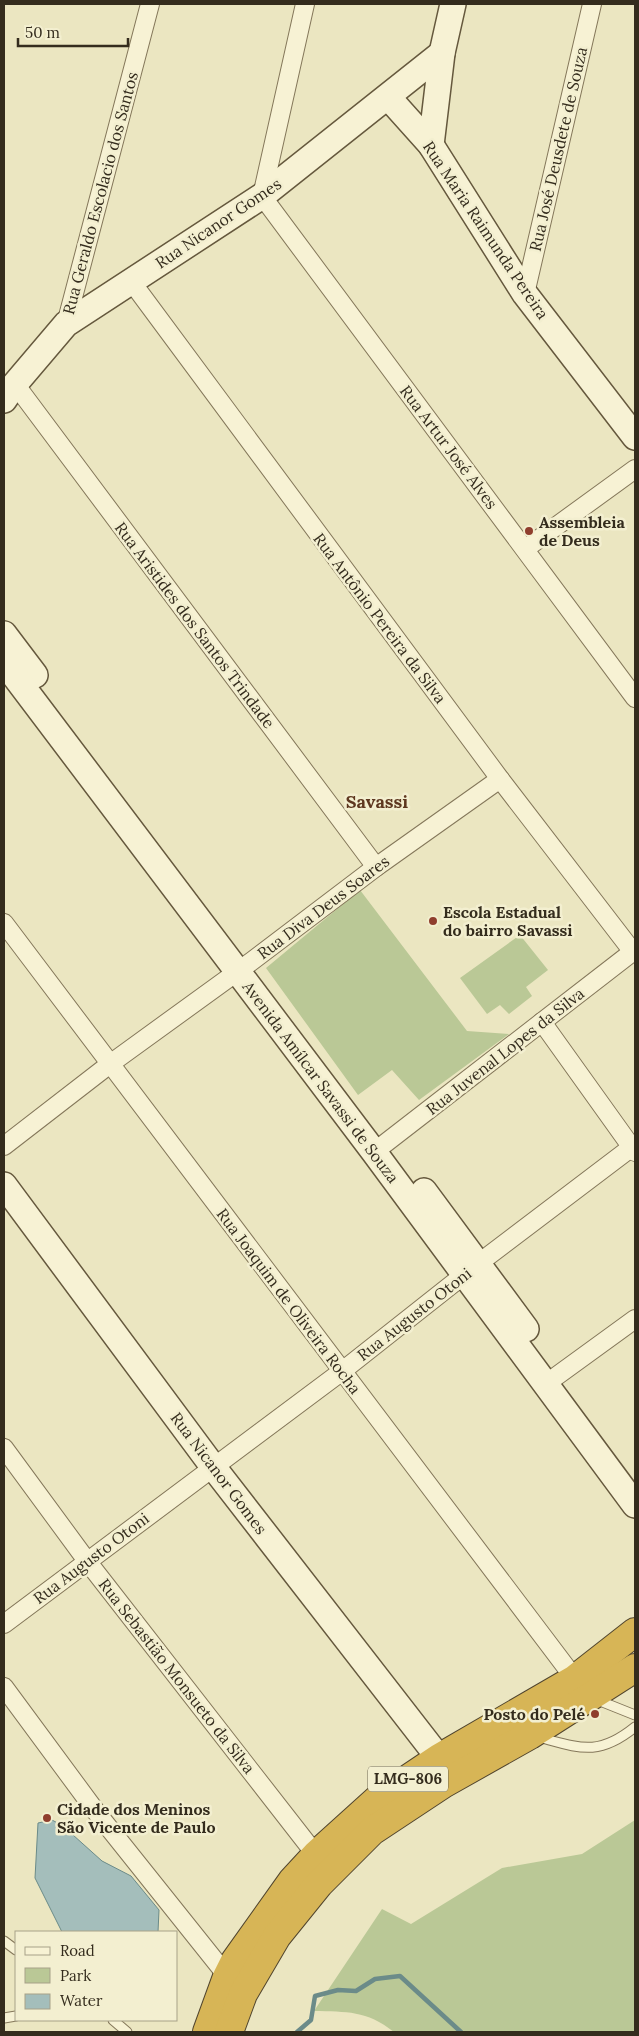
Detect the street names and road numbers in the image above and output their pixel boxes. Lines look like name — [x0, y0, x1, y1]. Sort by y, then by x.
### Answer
street label: Rua José Deusdete de Souza — [525, 45, 591, 253]
street label: Rua Geraldo Escolacio dos Santos — [58, 70, 142, 316]
street label: Rua Maria Raimunda Pereira — [419, 137, 553, 323]
street label: Rua Nicanor Gomes — [151, 173, 285, 273]
street label: Rua Artur José Alves — [396, 381, 502, 513]
street label: Rua Aristides dos Santos Trindade — [111, 518, 279, 732]
street label: Rua Antônio Pereira da Silva — [309, 529, 451, 707]
street label: Rua Diva Deus Soares — [253, 851, 393, 963]
street label: Avenida Amílcar Savassi de Souza — [238, 976, 403, 1187]
street label: Rua Juvenal Lopes da Silva — [422, 983, 588, 1119]
street label: Rua Joaquim de Oliveira Rocha — [213, 1204, 365, 1398]
street label: Rua Augusto Otoni — [353, 1263, 475, 1365]
street label: Rua Nicanor Gomes — [167, 1408, 271, 1538]
street label: Rua Augusto Otoni — [29, 1508, 153, 1608]
street label: Rua Sebastião Monsueto da Silva — [95, 1574, 259, 1778]
road number: LMG-806 — [368, 1766, 448, 1792]

